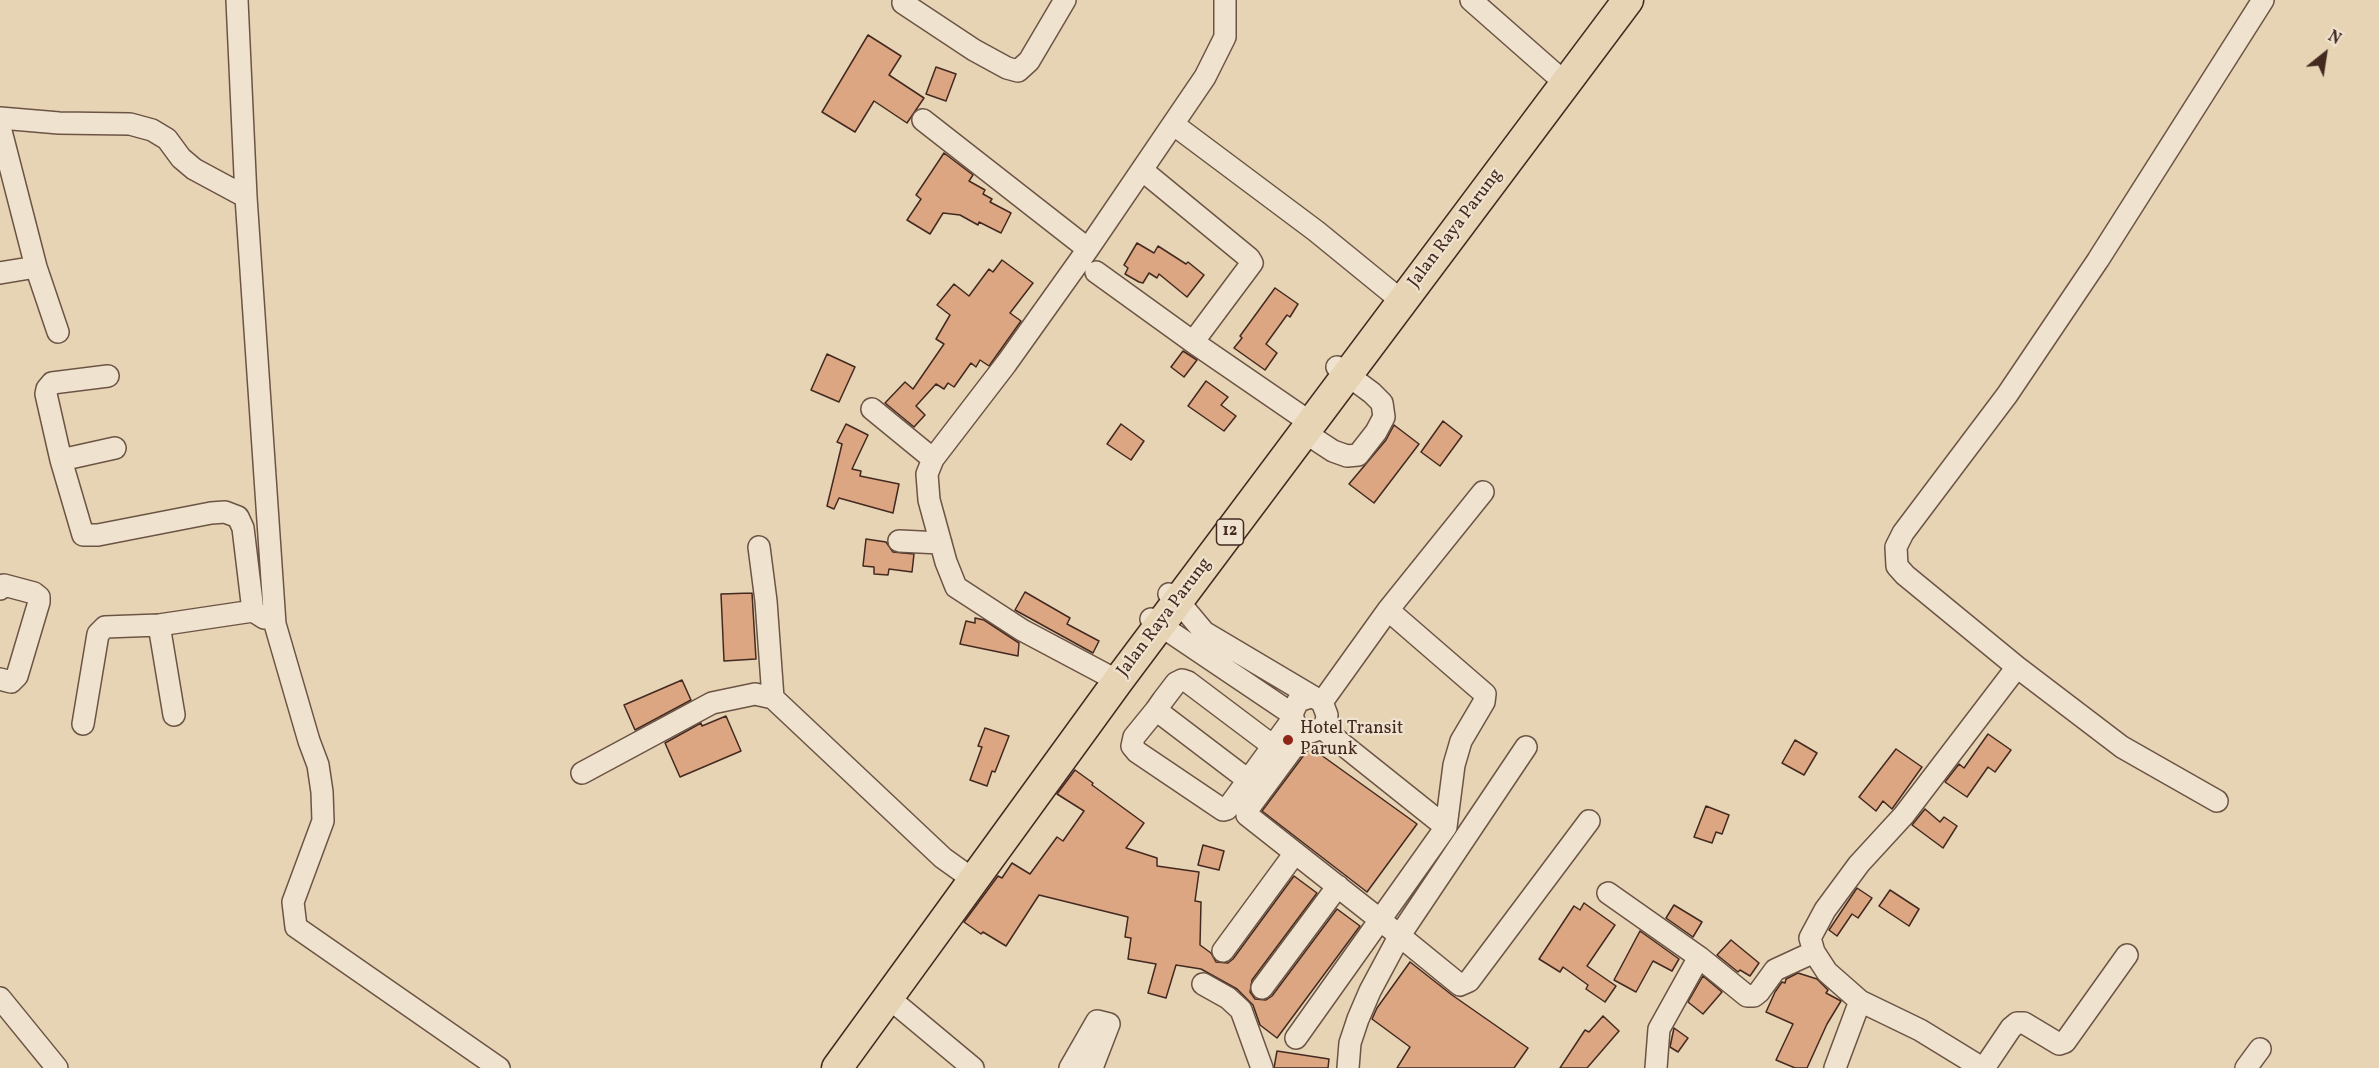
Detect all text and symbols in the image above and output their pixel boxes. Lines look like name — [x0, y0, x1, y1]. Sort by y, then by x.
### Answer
north arrow — [2295, 24, 2355, 84]
text: N — [2323, 26, 2345, 51]
street label: Jalan Raya Parung — [1404, 165, 1508, 293]
road number: 12 — [1216, 519, 1244, 545]
street label: Jalan Raya Parung — [1113, 554, 1217, 682]
place label: Hotel Transit Parunk — [1300, 719, 1403, 762]
marker: Hotel Transit Parunk — [1281, 733, 1295, 747]

